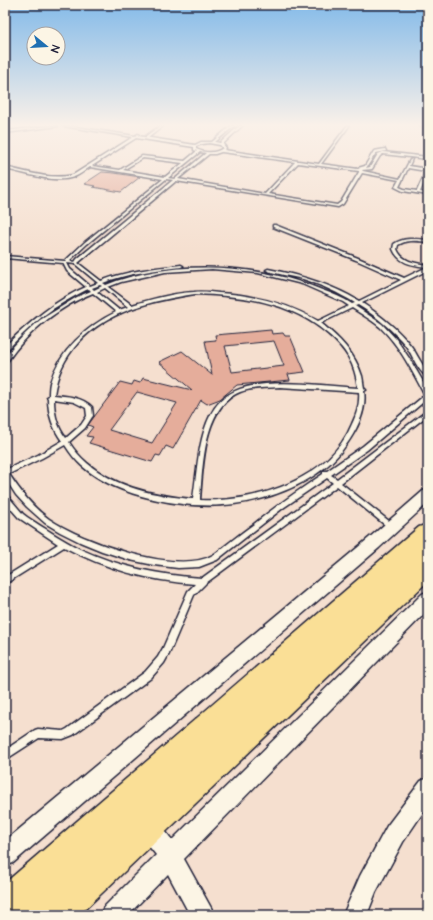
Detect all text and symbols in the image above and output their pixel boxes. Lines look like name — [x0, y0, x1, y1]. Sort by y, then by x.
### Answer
north arrow — [26, 26, 66, 66]
text: N — [47, 43, 63, 55]

